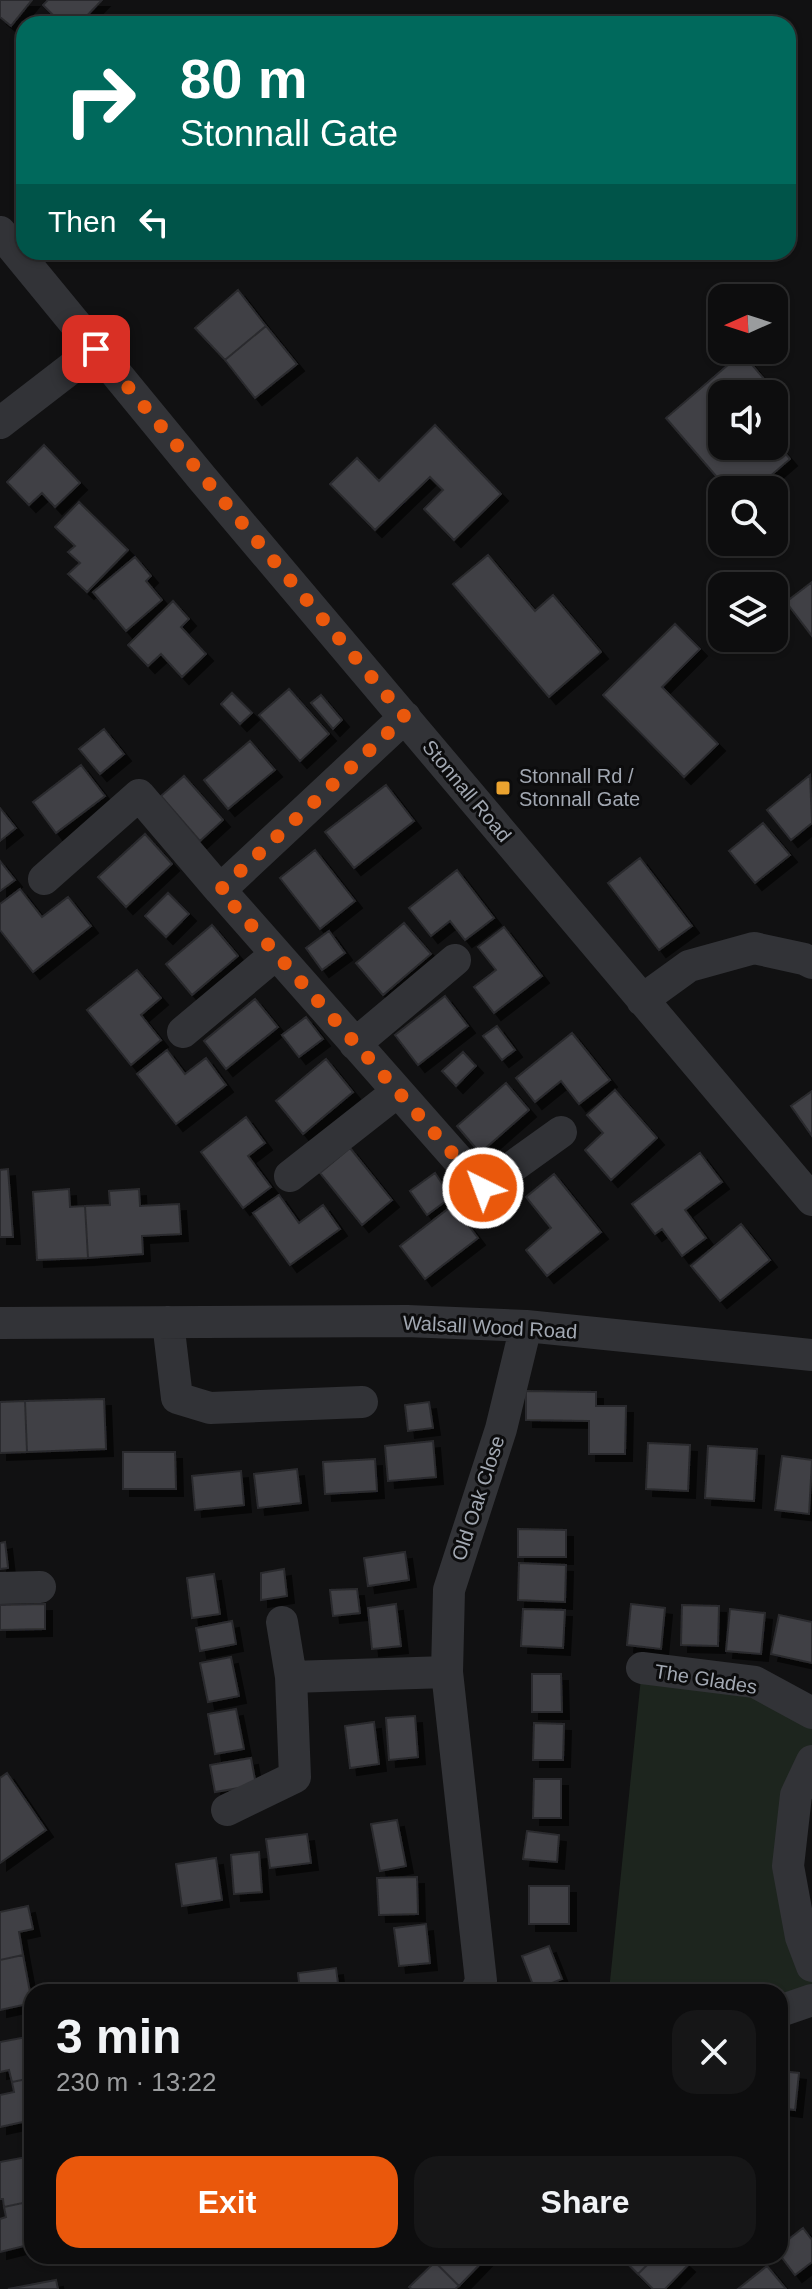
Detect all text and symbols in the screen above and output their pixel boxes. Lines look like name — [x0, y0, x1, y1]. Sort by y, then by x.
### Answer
text: 80 m — [180, 47, 308, 110]
icon: right — [48, 48, 152, 152]
text: Stonnall Gate — [180, 113, 398, 154]
icon: left — [132, 200, 176, 244]
text: Then — [48, 205, 116, 238]
north arrow — [708, 284, 788, 364]
map controls — [708, 284, 788, 652]
pin — [62, 315, 130, 383]
icon: arrive — [74, 327, 118, 371]
button: sound — [708, 380, 788, 460]
button: search — [708, 476, 788, 556]
button: layers — [708, 572, 788, 652]
street label: Stonnall Road — [418, 736, 516, 846]
place label: Stonnall Rd / Stonnall Gate — [519, 765, 640, 810]
marker: Stonnall Rd / Stonnall Gate — [494, 779, 512, 797]
position arrow — [441, 1146, 525, 1230]
street label: Walsall Wood Road — [402, 1311, 578, 1343]
street label: Old Oak Close — [447, 1433, 509, 1563]
street label: The Glades — [653, 1660, 759, 1698]
text: 3 min — [56, 2010, 181, 2063]
button: close — [672, 2010, 756, 2094]
text: 230 m · 13:22 — [56, 2067, 216, 2097]
button: Exit — [56, 2156, 398, 2248]
button: Share — [414, 2156, 756, 2248]

